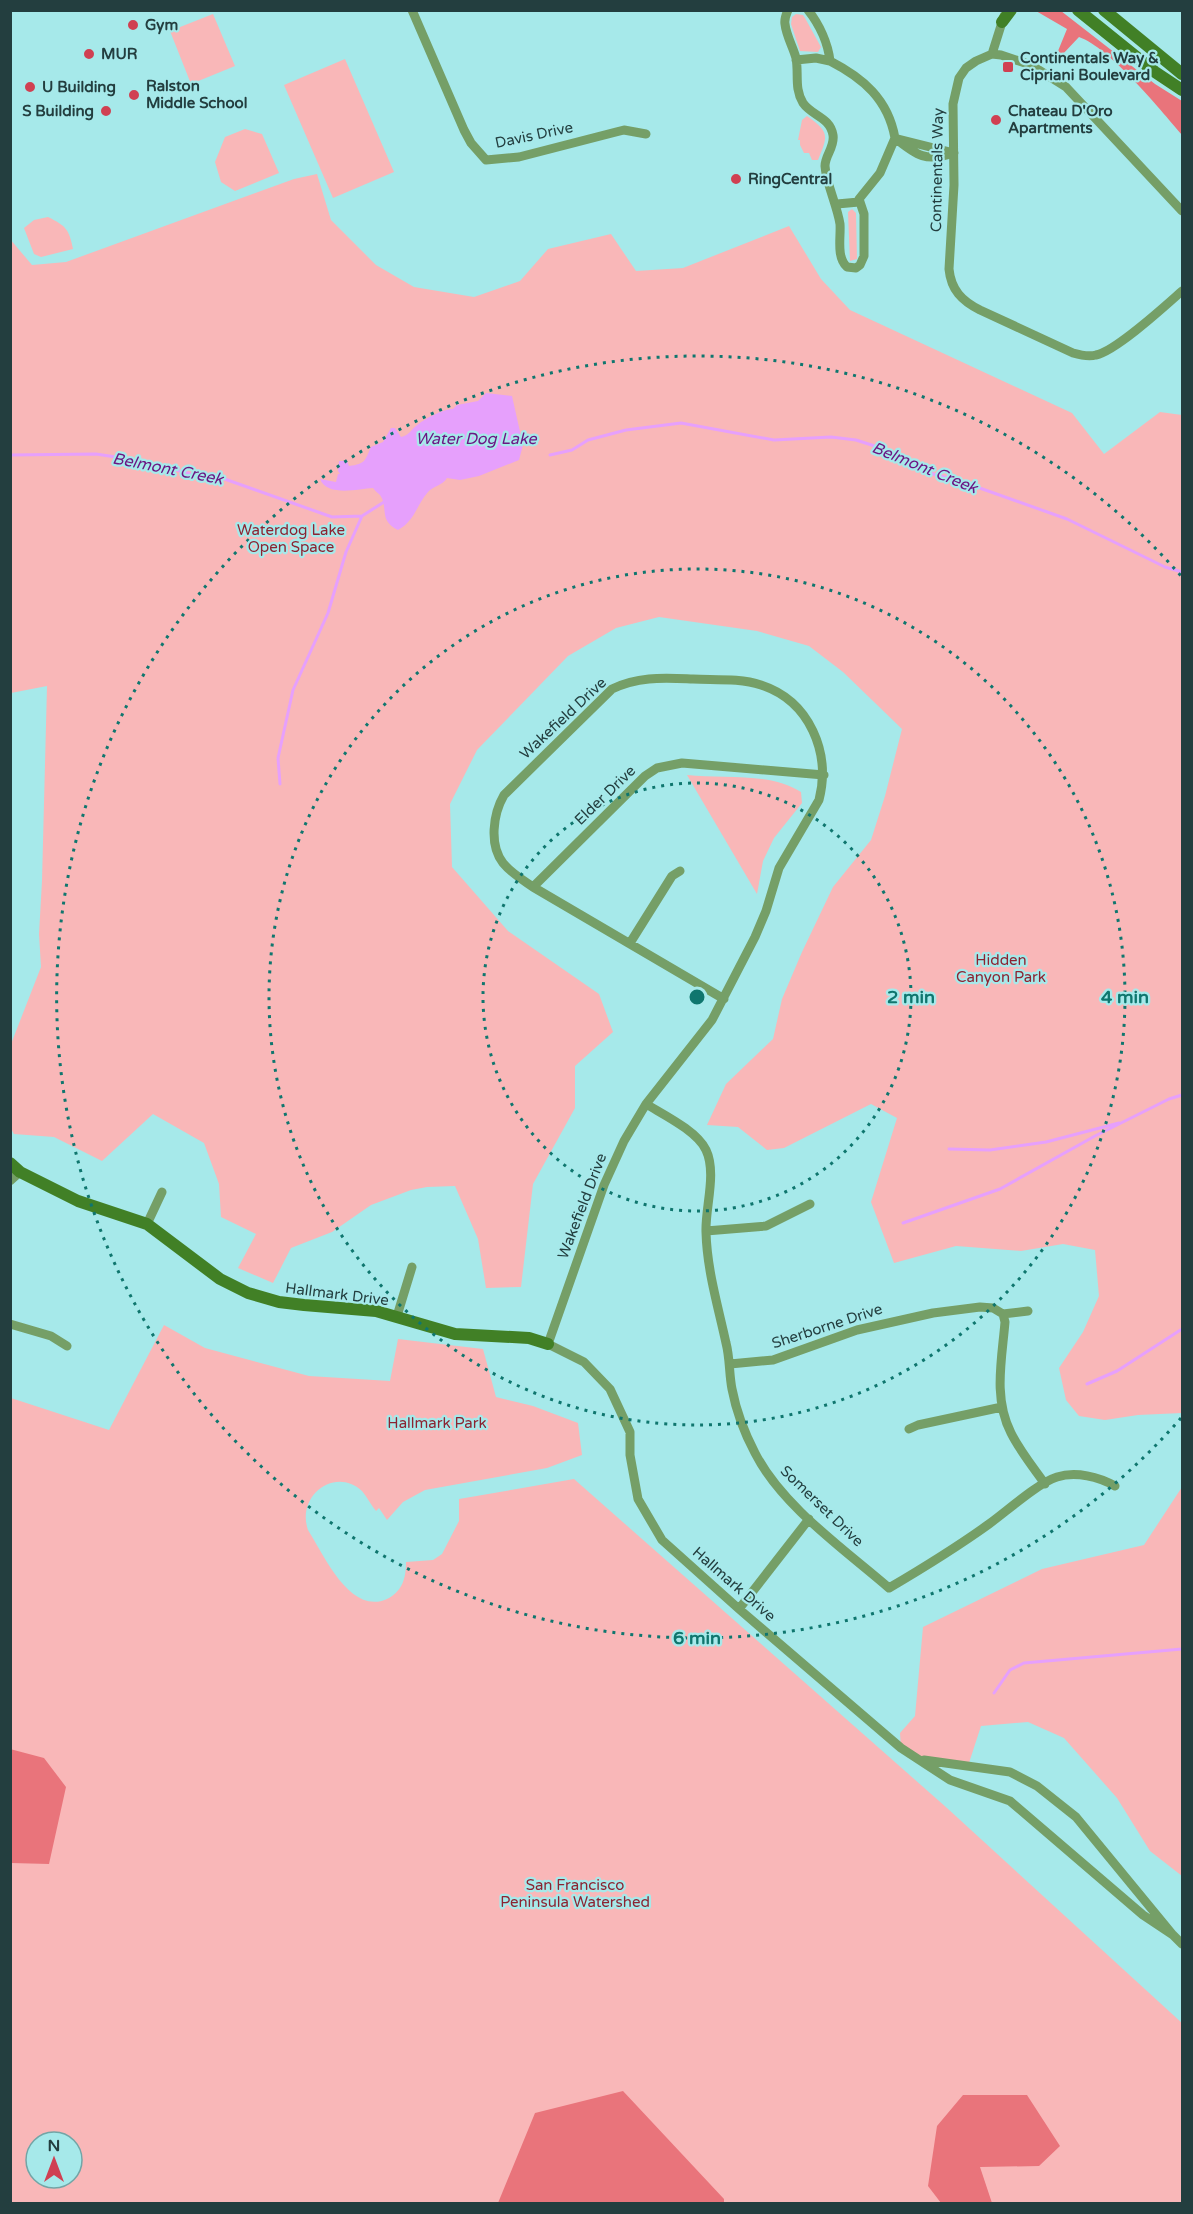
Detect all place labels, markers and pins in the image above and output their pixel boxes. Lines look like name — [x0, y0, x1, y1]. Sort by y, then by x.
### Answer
place label: Gym — [145, 16, 178, 35]
marker: Gym — [126, 18, 140, 32]
place label: MUR — [101, 45, 138, 63]
marker: MUR — [82, 47, 96, 61]
place label: Continentals Way & Cipriani Boulevard — [1020, 49, 1159, 85]
marker: Continentals Way & Cipriani Boulevard — [1001, 60, 1015, 74]
place label: Ralston Middle School — [146, 77, 247, 112]
place label: U Building — [42, 78, 116, 97]
marker: U Building — [23, 80, 37, 94]
marker: Ralston Middle School — [127, 88, 141, 102]
place label: S Building — [22, 102, 94, 121]
place label: Chateau D'Oro Apartments — [1008, 102, 1113, 138]
marker: S Building — [99, 104, 113, 118]
marker: Chateau D'Oro Apartments — [989, 113, 1003, 127]
place label: RingCentral — [748, 170, 832, 189]
marker: RingCentral — [729, 172, 743, 186]
centre of rings — [687, 987, 707, 1007]

